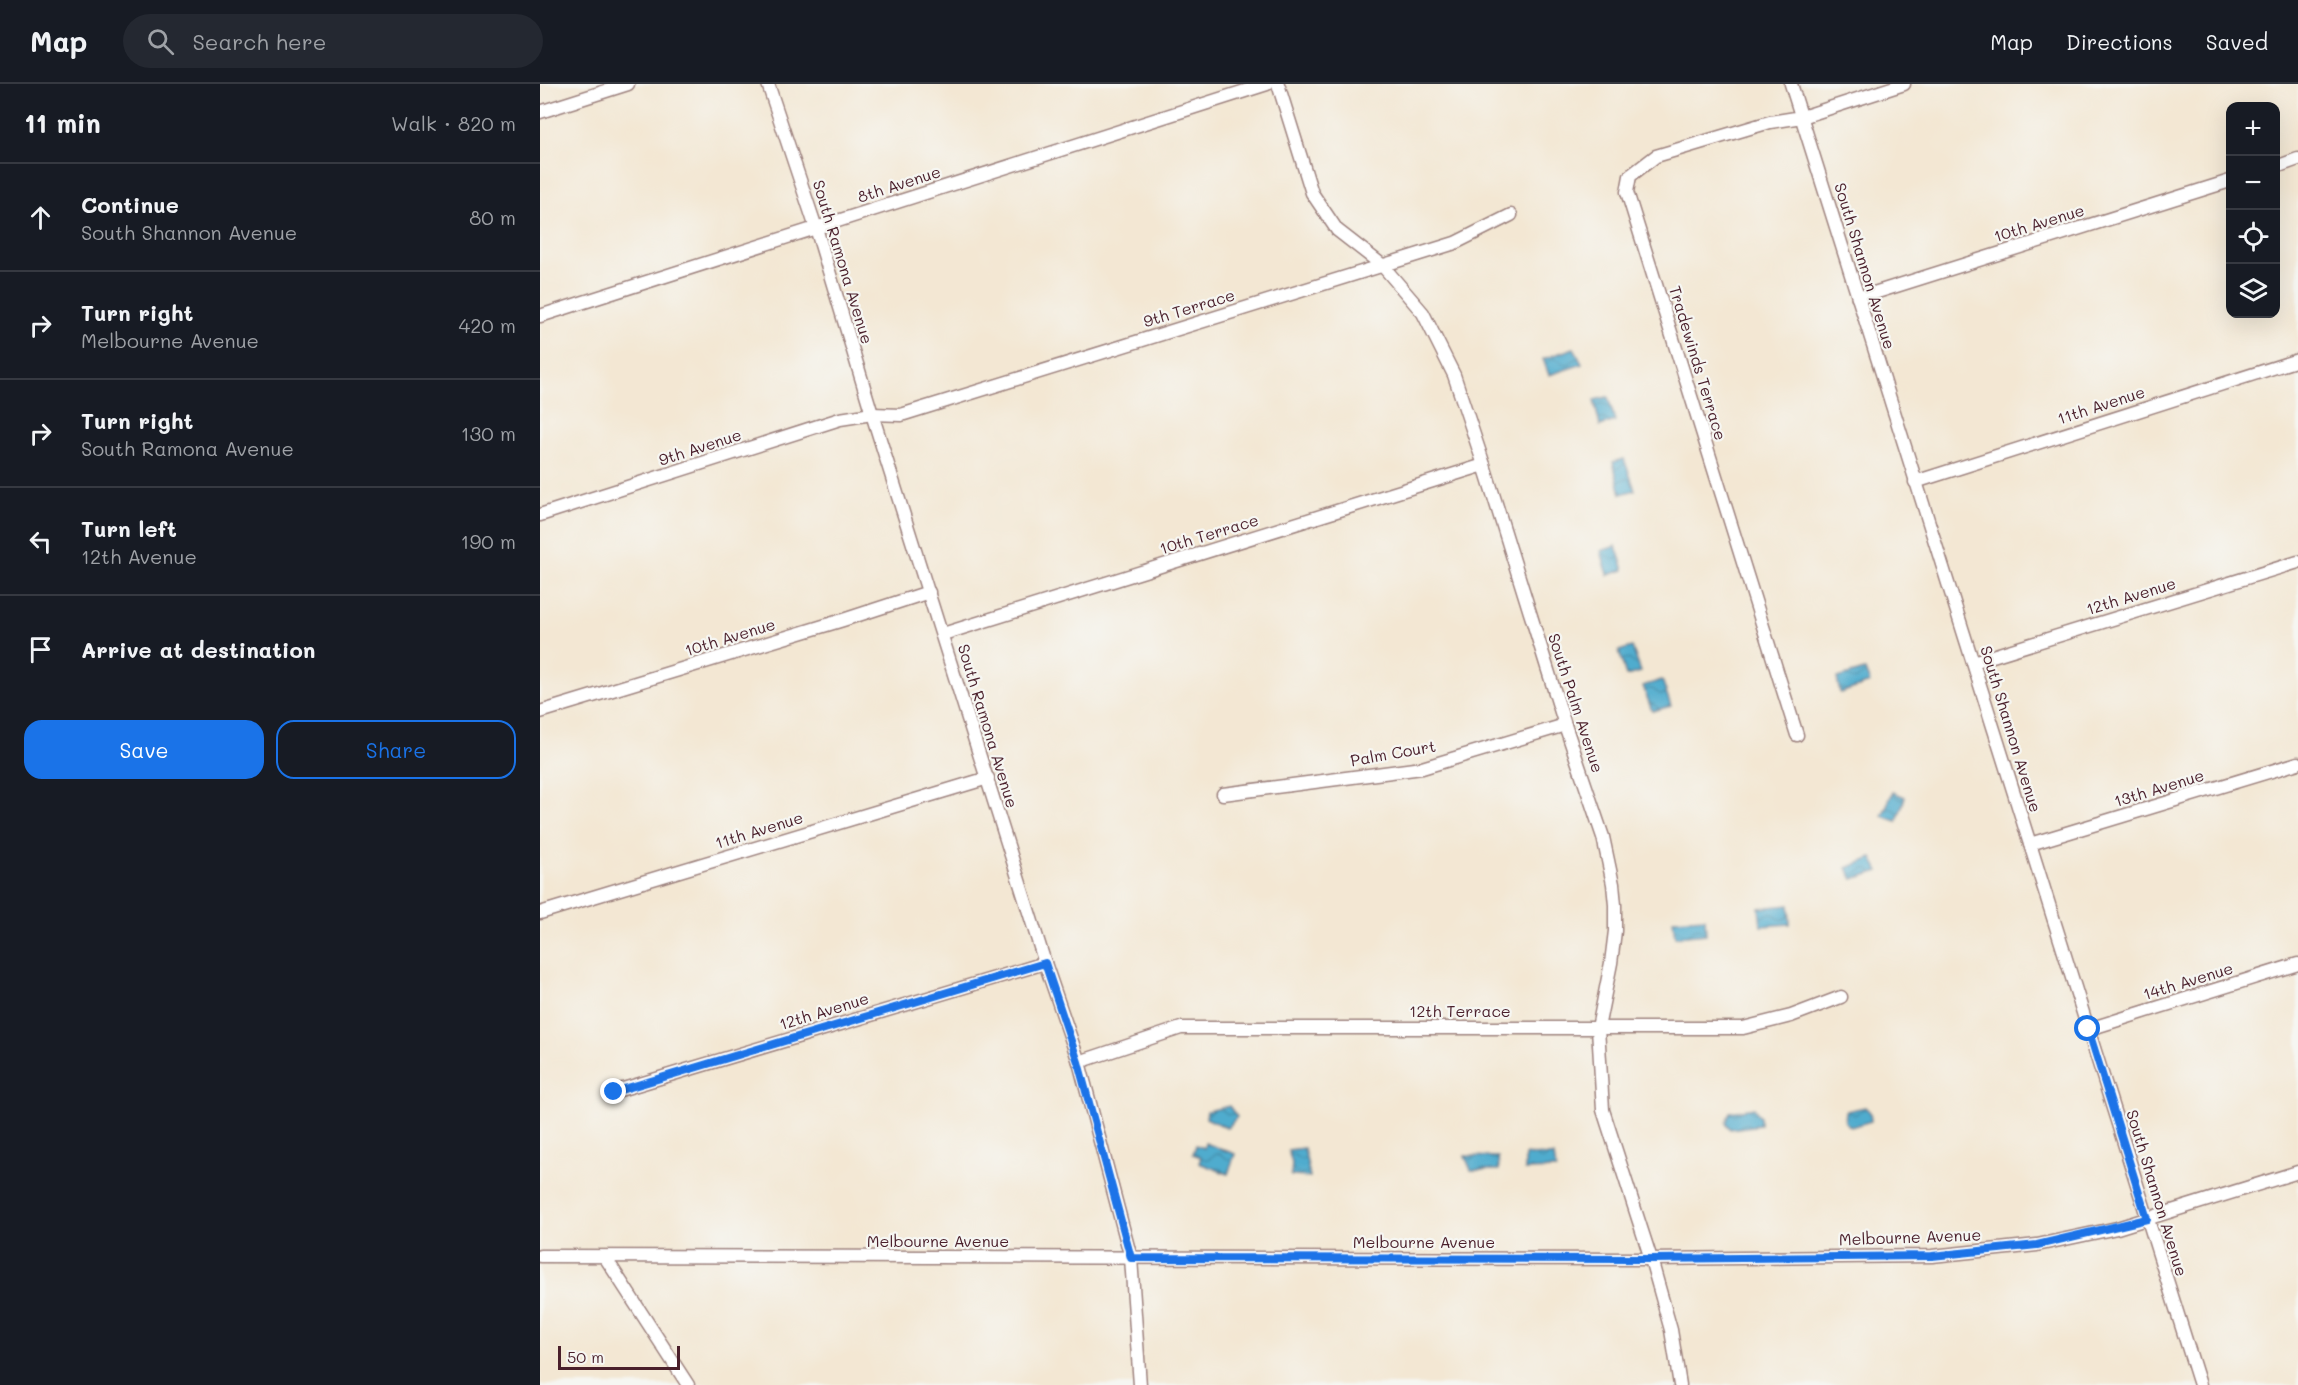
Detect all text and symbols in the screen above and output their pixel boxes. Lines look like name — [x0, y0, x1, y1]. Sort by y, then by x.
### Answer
search box — [123, 14, 543, 68]
text: Map — [30, 23, 87, 59]
icon: search — [144, 25, 177, 58]
text: Search here — [192, 27, 326, 56]
text: Map — [1990, 28, 2033, 55]
text: Directions — [2066, 28, 2173, 55]
text: Saved — [2206, 28, 2268, 55]
map controls — [2226, 102, 2280, 318]
button: + — [2226, 102, 2280, 156]
text: 11 min — [24, 106, 101, 140]
text: Walk · 820 m — [391, 110, 516, 136]
button: − — [2226, 156, 2280, 210]
street label: 8th Avenue — [855, 160, 943, 207]
street label: South Ramona Avenue — [809, 177, 878, 346]
street label: South Shannon Avenue — [1830, 180, 1901, 352]
text: Continue — [81, 190, 179, 219]
street label: 10th Avenue — [1991, 199, 2087, 246]
icon: ahead — [24, 201, 57, 234]
text: 80 m — [469, 204, 516, 230]
button: locate — [2226, 210, 2280, 264]
text: South Shannon Avenue — [81, 219, 297, 245]
button: layers — [2226, 264, 2280, 318]
street label: Tradewinds Terrace — [1665, 283, 1732, 443]
street label: 9th Terrace — [1140, 284, 1237, 331]
text: Turn right — [81, 298, 193, 327]
icon: right — [24, 309, 57, 342]
text: 420 m — [458, 312, 516, 338]
text: Melbourne Avenue — [81, 327, 259, 353]
street label: 11th Avenue — [2054, 380, 2147, 429]
text: Turn right — [81, 406, 193, 435]
icon: right — [24, 417, 57, 450]
text: 130 m — [461, 420, 516, 446]
street label: 9th Avenue — [656, 423, 744, 470]
text: South Ramona Avenue — [81, 435, 294, 461]
street label: 10th Terrace — [1157, 509, 1261, 559]
text: Turn left — [81, 514, 177, 543]
icon: left — [24, 525, 57, 558]
text: 190 m — [461, 528, 516, 554]
text: 12th Avenue — [81, 543, 197, 569]
street label: 12th Avenue — [2084, 572, 2178, 619]
street label: 10th Avenue — [682, 613, 778, 660]
street label: South Palm Avenue — [1544, 630, 1609, 775]
icon: arrive — [24, 633, 57, 666]
text: Arrive at destination — [81, 635, 316, 664]
street label: South Ramona Avenue — [954, 641, 1023, 810]
street label: South Shannon Avenue — [1976, 643, 2047, 815]
button: Save — [24, 720, 264, 779]
button: Share — [276, 720, 516, 779]
street label: Palm Court — [1349, 735, 1437, 770]
street label: 13th Avenue — [2111, 764, 2206, 811]
street label: 11th Avenue — [712, 806, 805, 853]
street label: 14th Avenue — [2140, 957, 2235, 1004]
street label: 12th Avenue — [777, 987, 871, 1034]
street label: 12th Terrace — [1409, 1000, 1511, 1021]
route start — [2074, 1015, 2100, 1041]
route end — [600, 1078, 626, 1104]
street label: South Shannon Avenue — [2122, 1107, 2193, 1279]
street label: Melbourne Avenue — [1838, 1224, 1982, 1249]
street label: Melbourne Avenue — [867, 1230, 1009, 1251]
street label: Melbourne Avenue — [1353, 1231, 1495, 1252]
scale bar — [558, 1343, 680, 1370]
text: 50 m — [567, 1346, 604, 1367]

